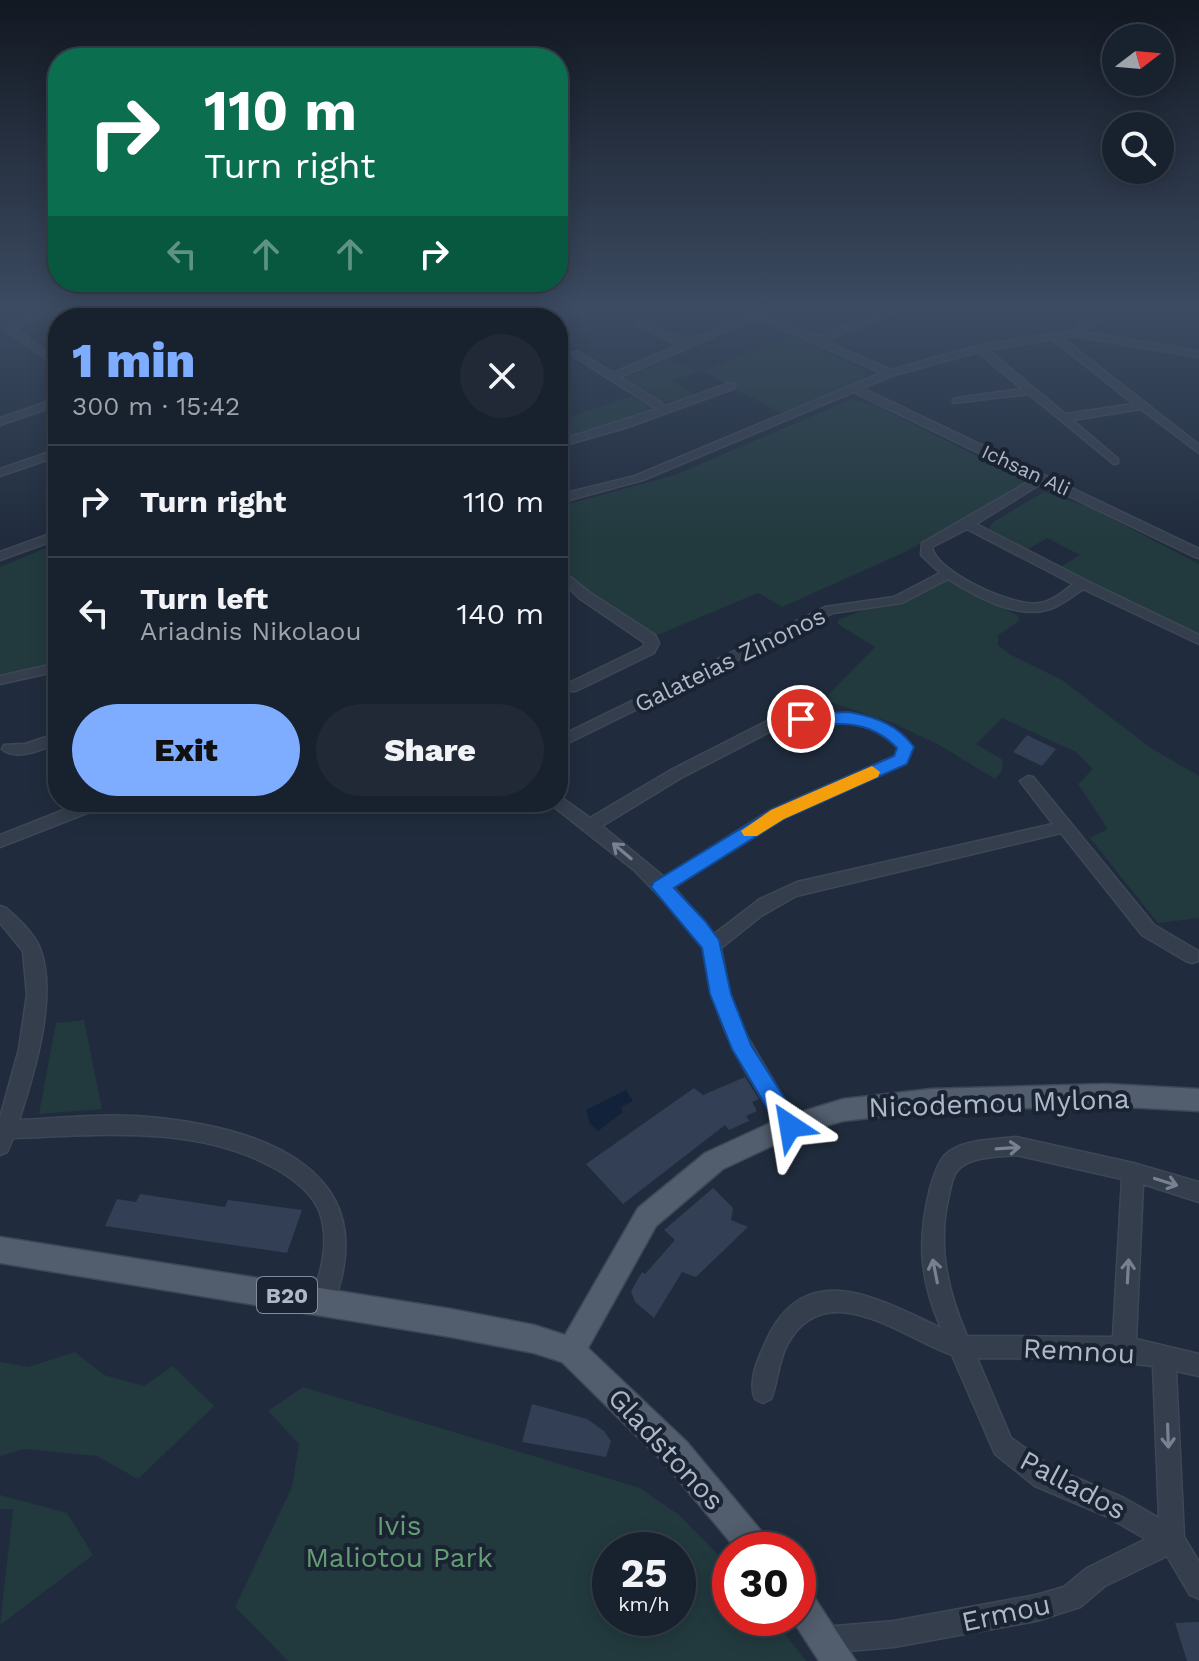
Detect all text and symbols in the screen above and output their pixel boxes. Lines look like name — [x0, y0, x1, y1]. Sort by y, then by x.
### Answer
north arrow — [1102, 24, 1174, 96]
map controls — [1102, 24, 1174, 184]
text: 110 m — [204, 78, 357, 144]
icon: right — [72, 80, 176, 184]
button: search — [1102, 112, 1174, 184]
text: Turn right — [204, 145, 375, 187]
icon: left — [160, 232, 204, 276]
icon: ahead — [244, 232, 288, 276]
icon: ahead — [328, 232, 372, 276]
icon: right — [412, 232, 456, 276]
text: 1 min — [72, 332, 195, 389]
button: close — [460, 334, 544, 418]
text: 300 m · 15:42 — [72, 391, 240, 421]
street label: Ichsan Ali — [978, 439, 1074, 501]
icon: right — [72, 479, 116, 523]
text: Turn right — [140, 484, 286, 519]
text: 110 m — [463, 484, 544, 519]
text: Turn left — [140, 581, 268, 616]
icon: left — [72, 591, 116, 635]
text: 140 m — [456, 596, 544, 631]
street label: Galateias Zinonos — [630, 602, 830, 718]
text: Ariadnis Nikolaou — [140, 616, 361, 646]
pin — [767, 685, 835, 753]
icon: arrive — [779, 697, 823, 741]
button: Exit — [72, 704, 300, 796]
button: Share — [316, 704, 544, 796]
one-way arrow — [612, 842, 632, 860]
street label: Nicodemou Mylona — [868, 1082, 1130, 1124]
position arrow — [748, 1084, 832, 1168]
one-way arrow — [994, 1141, 1021, 1156]
one-way arrow — [1153, 1176, 1178, 1190]
one-way arrow — [1121, 1258, 1136, 1285]
one-way arrow — [927, 1259, 942, 1285]
road number: B20 — [257, 1277, 317, 1313]
street label: Remnou — [1022, 1332, 1136, 1370]
street label: Gladstonos — [601, 1381, 731, 1517]
one-way arrow — [1160, 1422, 1175, 1449]
street label: Pallados — [1014, 1443, 1132, 1527]
park label: Ivis Maliotou Park — [305, 1509, 493, 1574]
speed limit sign: 30 — [712, 1532, 816, 1636]
text: 25 — [620, 1550, 668, 1597]
street label: Ermou — [959, 1587, 1053, 1639]
text: km/h — [618, 1592, 670, 1616]

